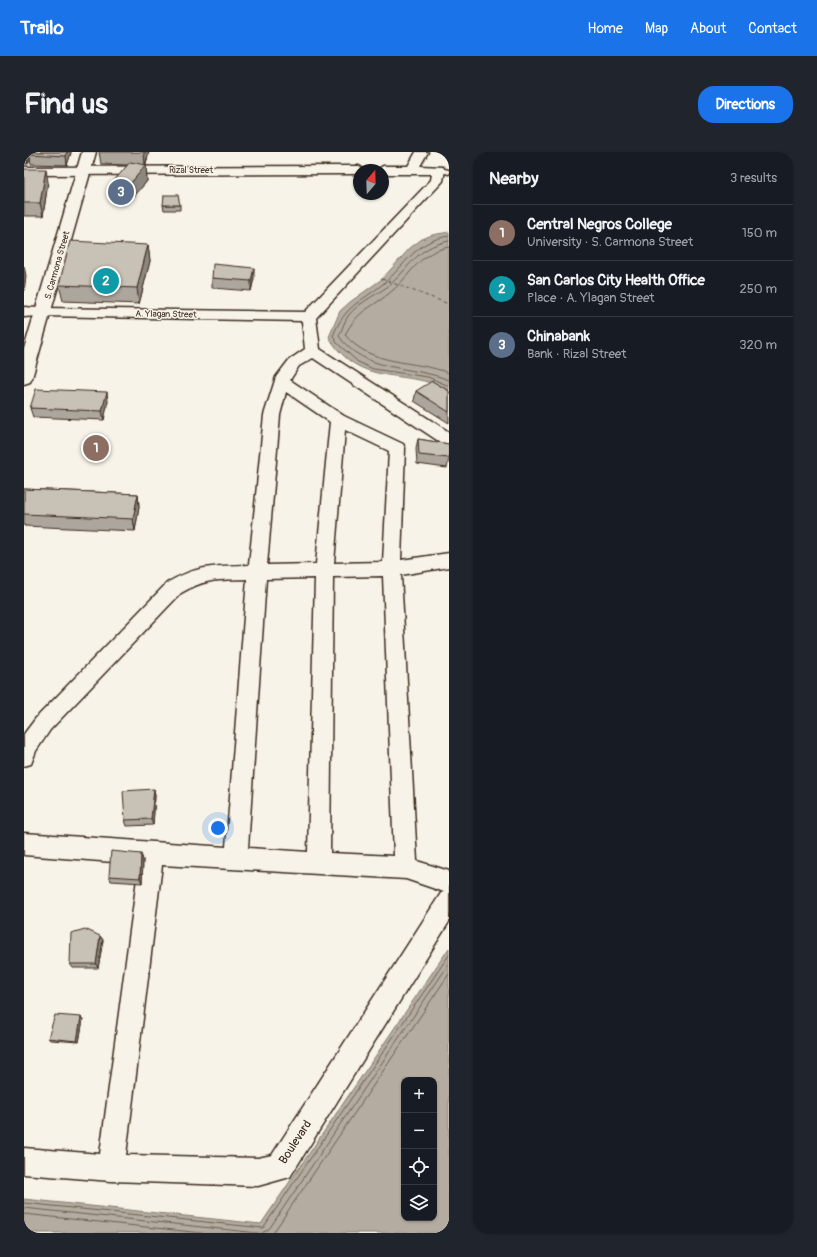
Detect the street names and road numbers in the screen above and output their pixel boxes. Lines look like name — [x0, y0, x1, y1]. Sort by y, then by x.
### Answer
street label: Rizal Street — [169, 165, 213, 176]
street label: S. Carmona Street — [42, 229, 73, 301]
street label: A. Ylagan Street — [135, 308, 197, 321]
street label: Boulevard — [276, 1118, 315, 1167]

